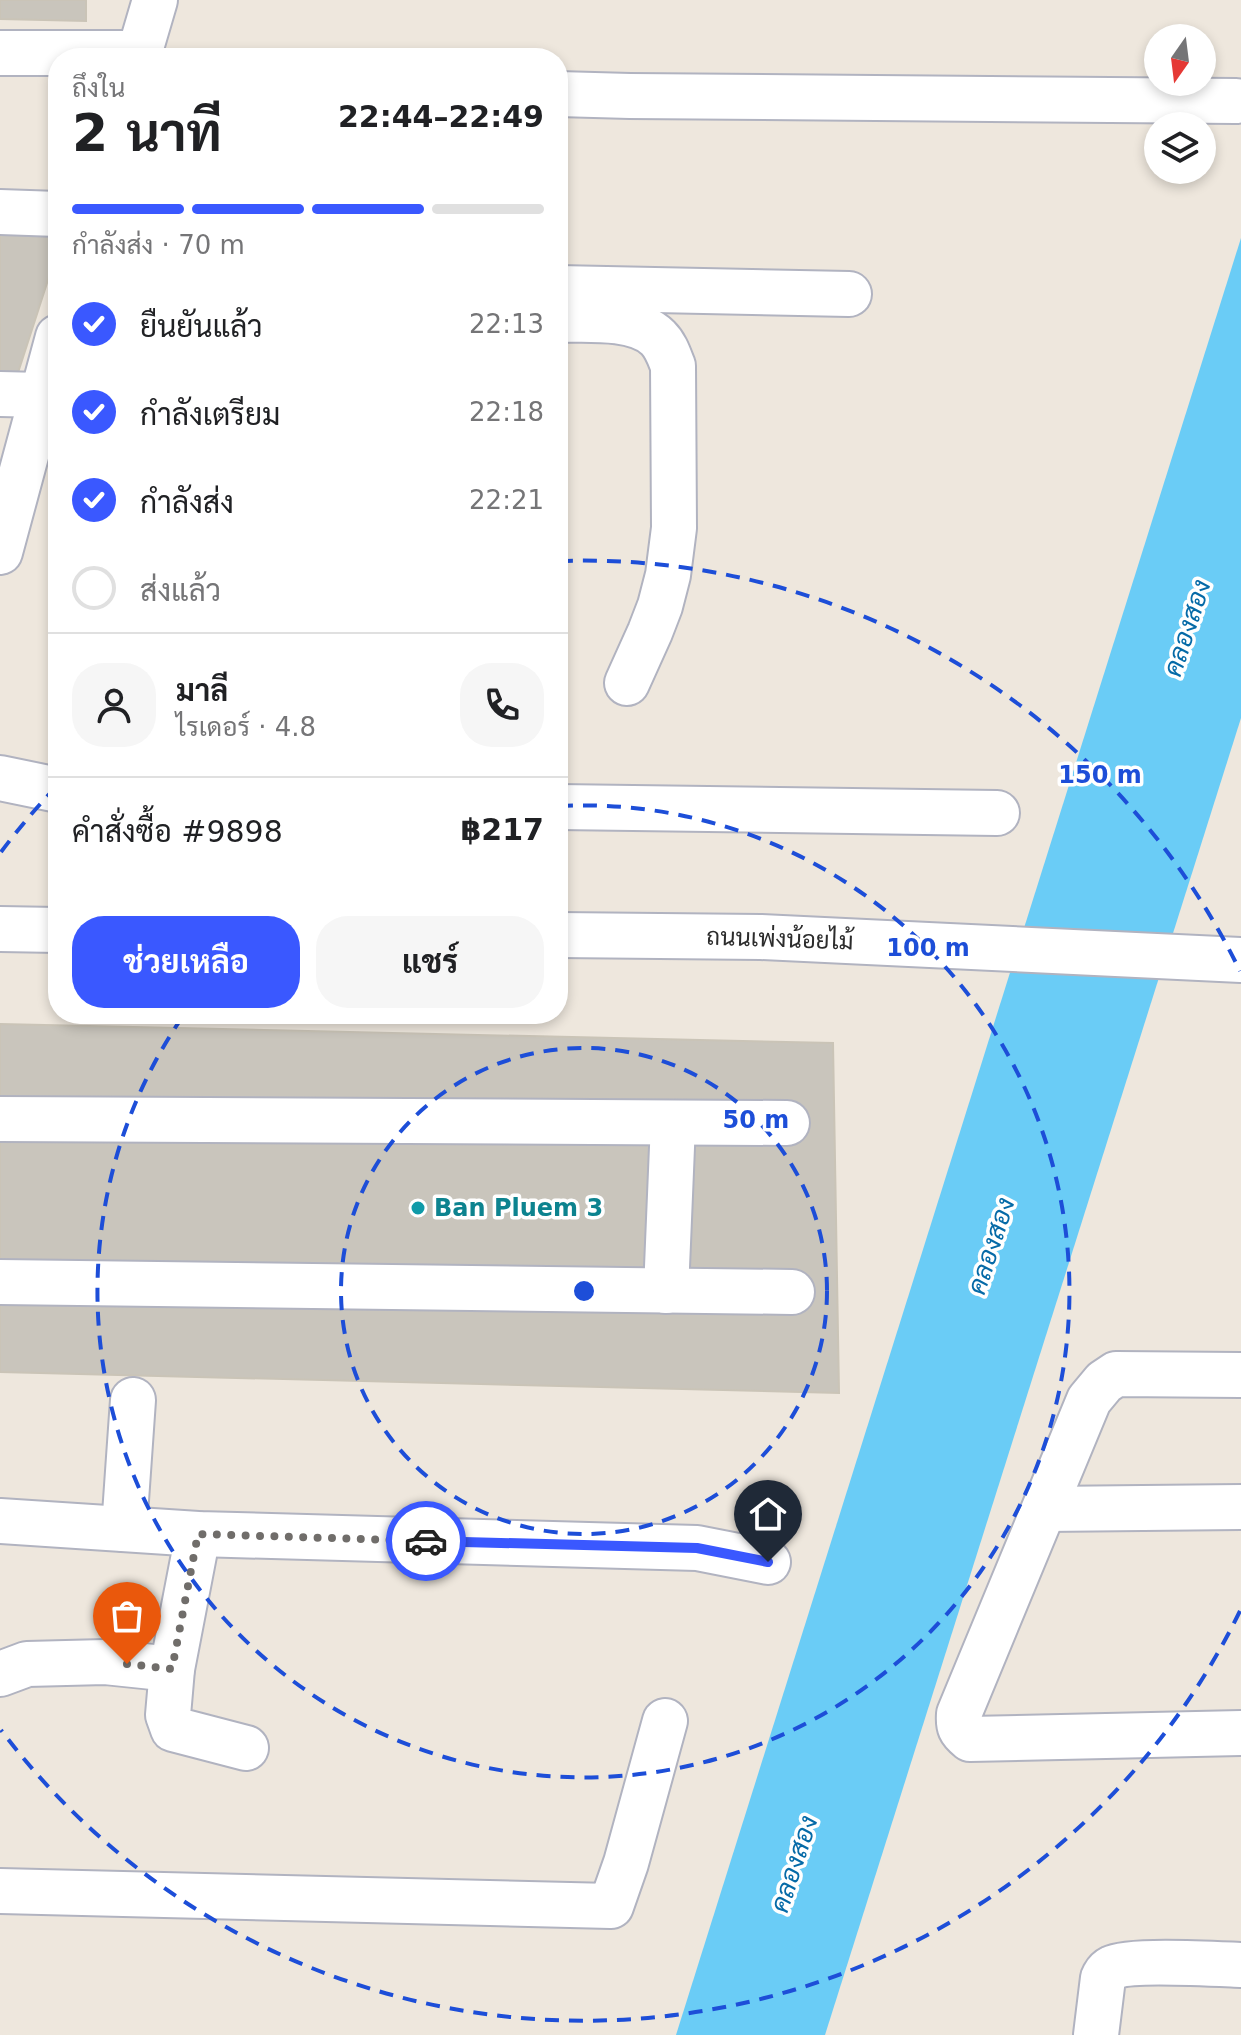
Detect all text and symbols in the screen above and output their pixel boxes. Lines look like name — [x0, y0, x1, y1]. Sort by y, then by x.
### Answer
north arrow — [1144, 24, 1216, 96]
map controls — [1144, 24, 1216, 184]
text: ถึงใน — [72, 73, 125, 103]
text: 22:44–22:49 — [338, 99, 544, 134]
text: 2 นาที — [72, 103, 222, 163]
button: layers — [1144, 112, 1216, 184]
text: กำลังส่ง · 70 m — [72, 230, 245, 260]
icon: check — [72, 302, 116, 346]
text: ยืนยันแล้ว — [140, 309, 263, 344]
text: 22:13 — [469, 309, 544, 339]
icon: check — [72, 390, 116, 434]
text: กำลังเตรียม — [140, 397, 280, 432]
text: 22:18 — [469, 397, 544, 427]
icon: check — [72, 478, 116, 522]
text: กำลังส่ง — [140, 485, 234, 520]
text: 22:21 — [469, 485, 544, 515]
text: ส่งแล้ว — [140, 573, 221, 608]
water label: คลองสอง — [1157, 576, 1217, 680]
button: person — [72, 663, 156, 747]
button: phone — [460, 663, 544, 747]
text: มาลี — [176, 673, 228, 708]
text: ไรเดอร์ · 4.8 — [176, 712, 316, 742]
text: 150 m — [1058, 761, 1142, 789]
text: ฿217 — [461, 812, 544, 847]
text: คำสั่งซื้อ #9898 — [72, 814, 283, 849]
button: ช่วยเหลือ — [72, 916, 300, 1008]
button: แชร์ — [316, 916, 544, 1008]
street label: ถนนเพ่งน้อยไม้ — [706, 920, 855, 956]
text: 100 m — [886, 934, 970, 962]
text: 50 m — [723, 1106, 789, 1134]
place label: Ban Pluem 3 — [434, 1194, 603, 1222]
water label: คลองสอง — [961, 1194, 1021, 1298]
marker: Ban Pluem 3 — [409, 1199, 427, 1217]
centre of rings — [570, 1277, 598, 1305]
pin — [734, 1480, 802, 1562]
icon: home — [746, 1492, 790, 1536]
courier — [386, 1501, 466, 1581]
icon: car — [404, 1519, 448, 1563]
pin — [93, 1582, 161, 1664]
icon: bag — [105, 1594, 149, 1638]
water label: คลองสอง — [764, 1812, 824, 1916]

